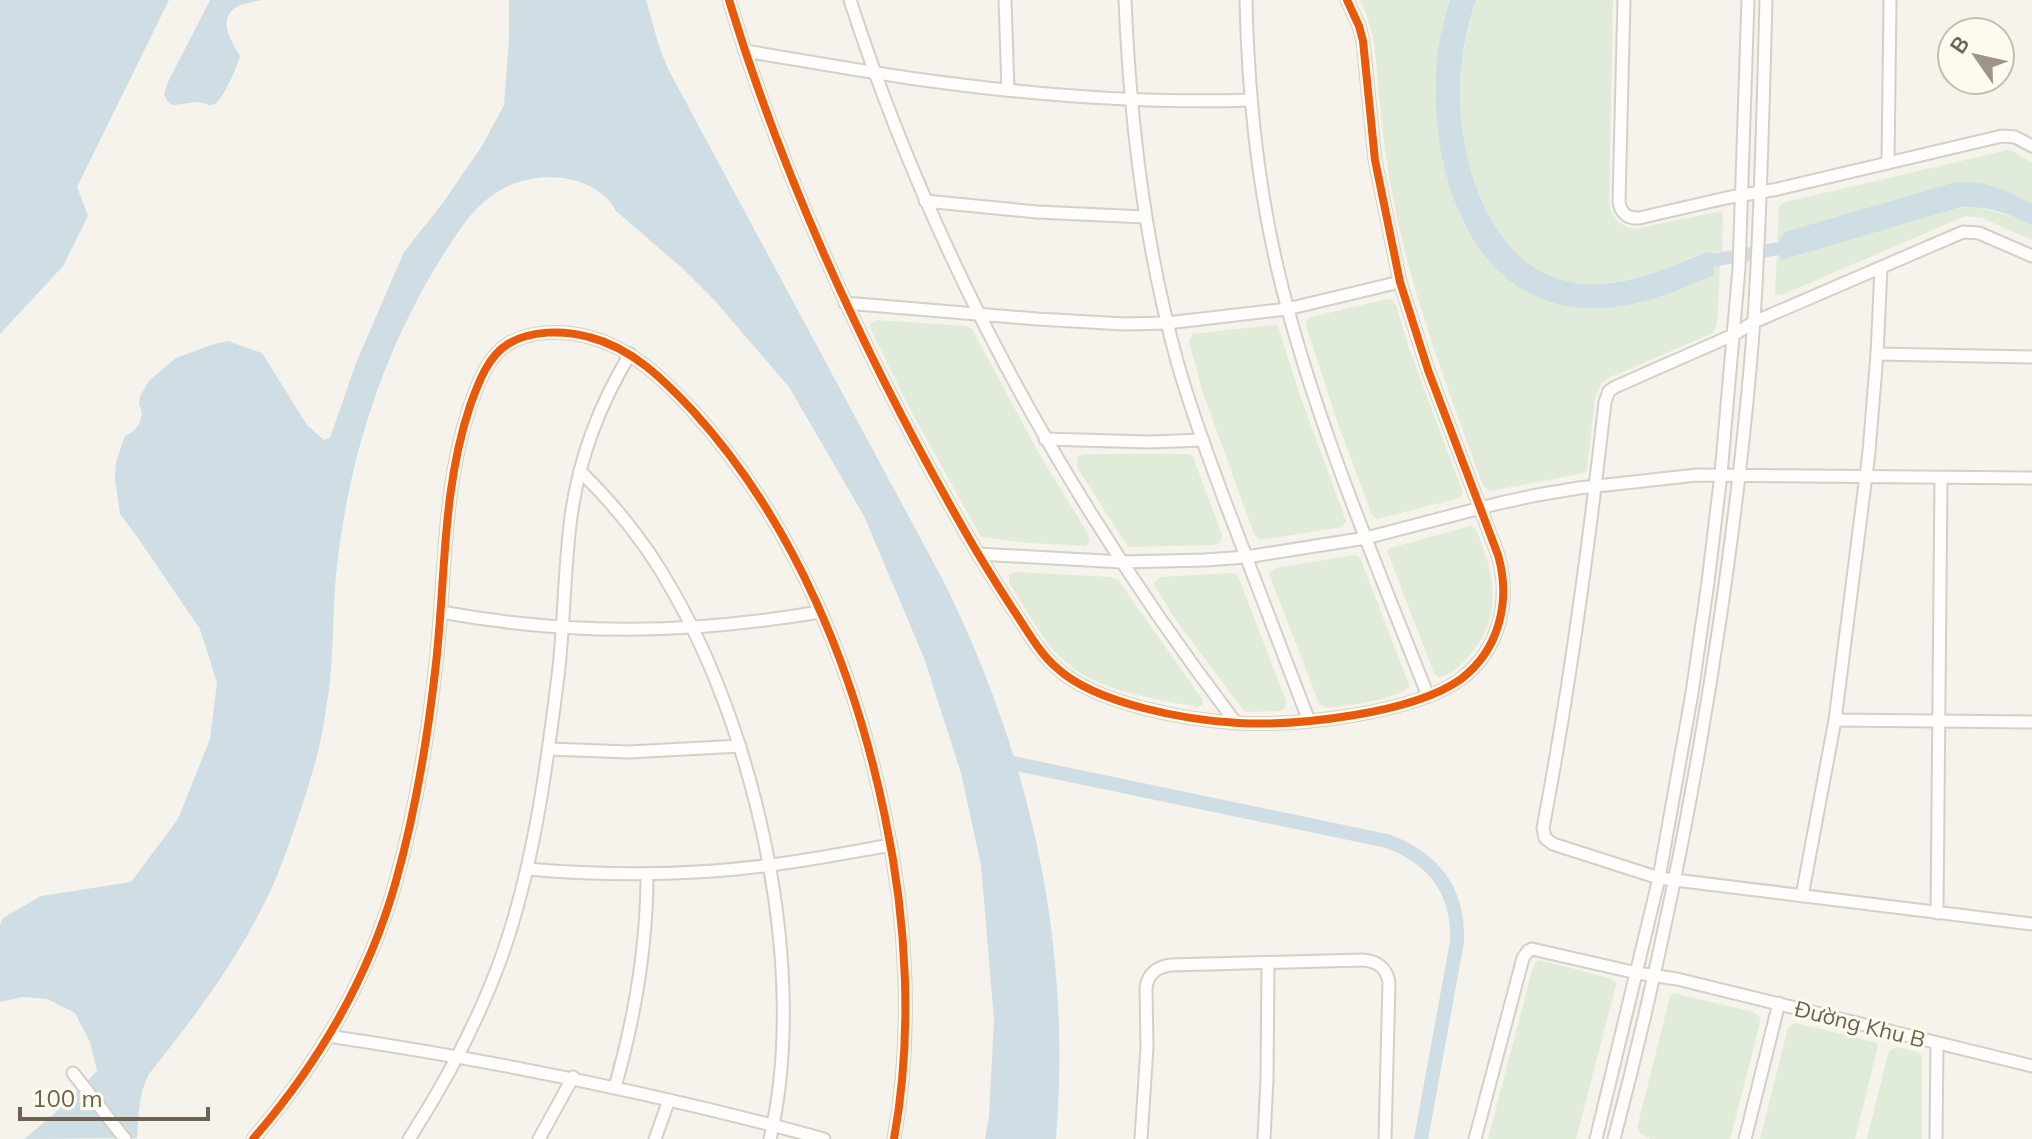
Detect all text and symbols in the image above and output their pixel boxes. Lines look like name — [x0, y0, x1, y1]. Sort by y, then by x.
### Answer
north arrow — [1936, 16, 2016, 96]
text: B — [1944, 31, 1975, 59]
street label: Đường Khu B — [1792, 994, 1928, 1054]
scale bar — [20, 1071, 208, 1121]
text: 100 m — [32, 1083, 103, 1113]

